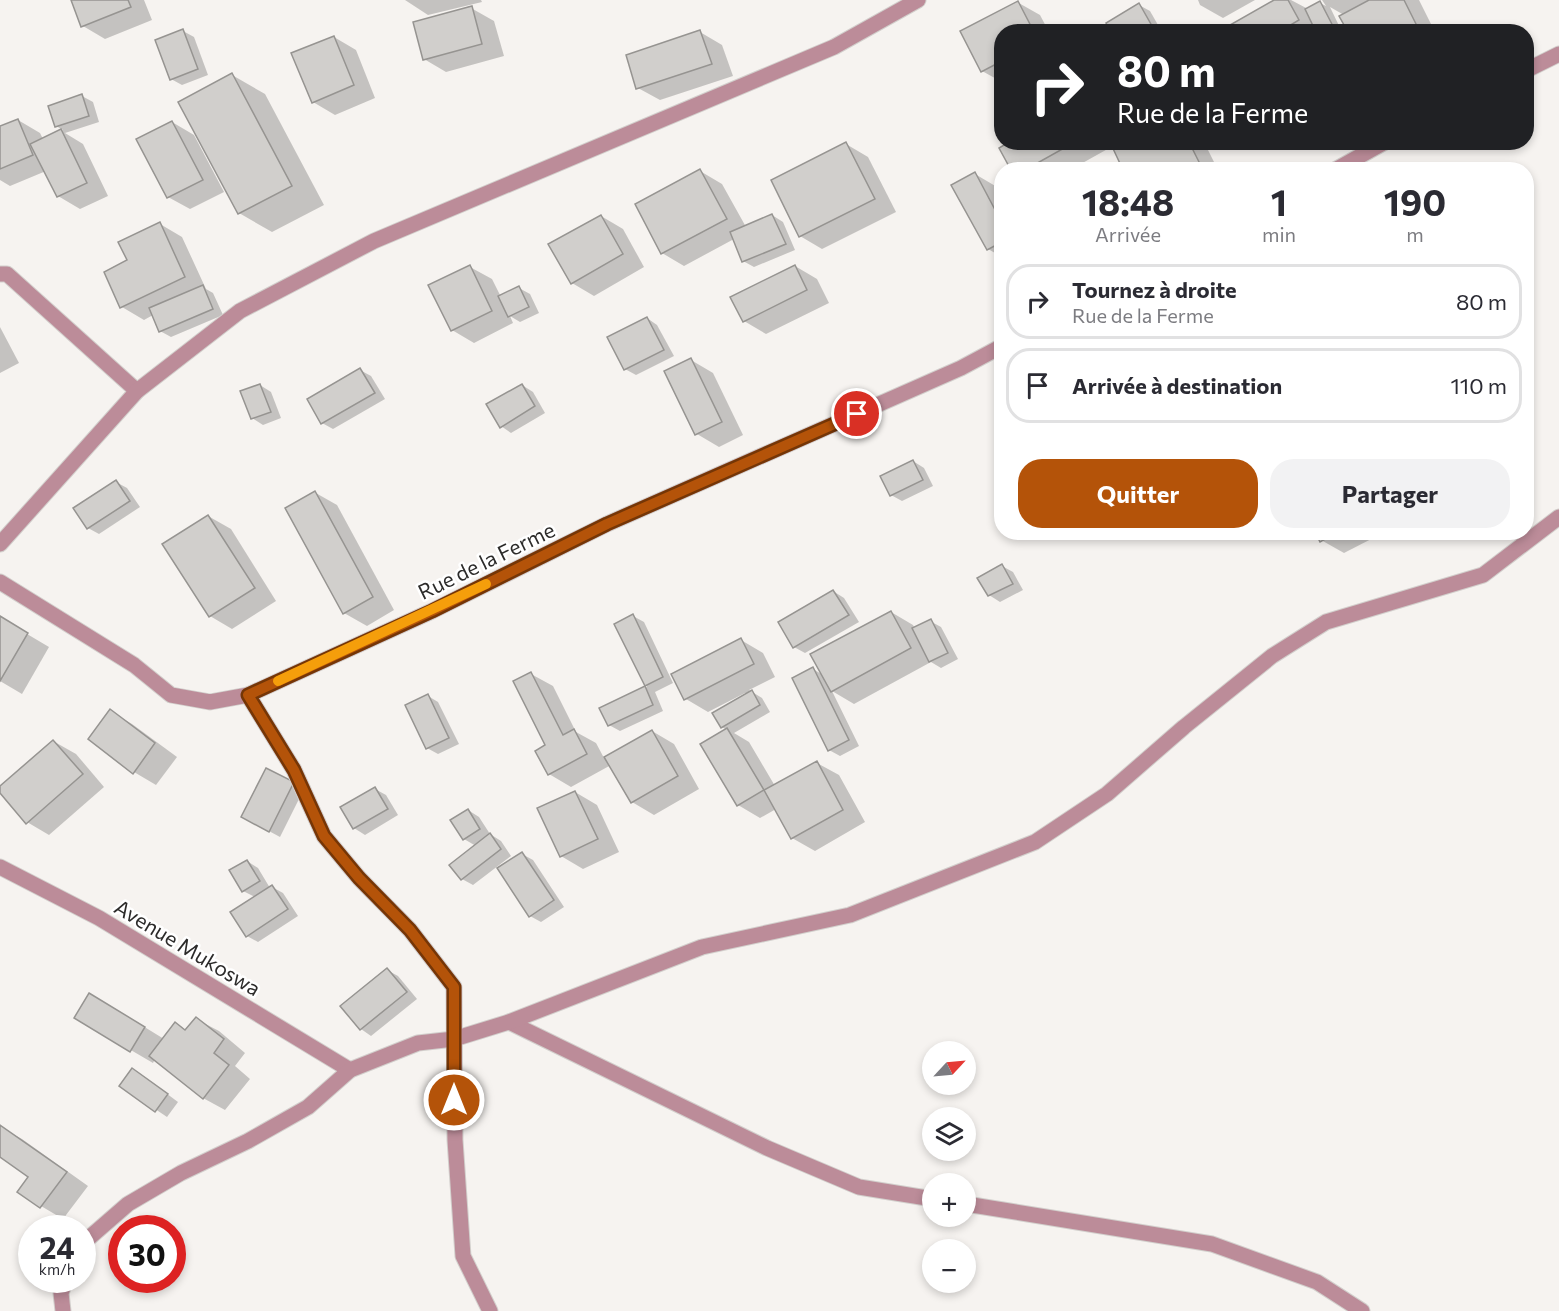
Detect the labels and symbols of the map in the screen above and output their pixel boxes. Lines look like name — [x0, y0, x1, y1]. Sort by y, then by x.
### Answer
pin — [831, 388, 882, 439]
street label: Rue de la Ferme — [414, 516, 558, 604]
street label: Avenue Mukoswa — [110, 894, 266, 1000]
north arrow — [922, 1041, 976, 1095]
position arrow — [422, 1068, 486, 1132]
speed limit sign: 30 — [108, 1215, 186, 1293]

